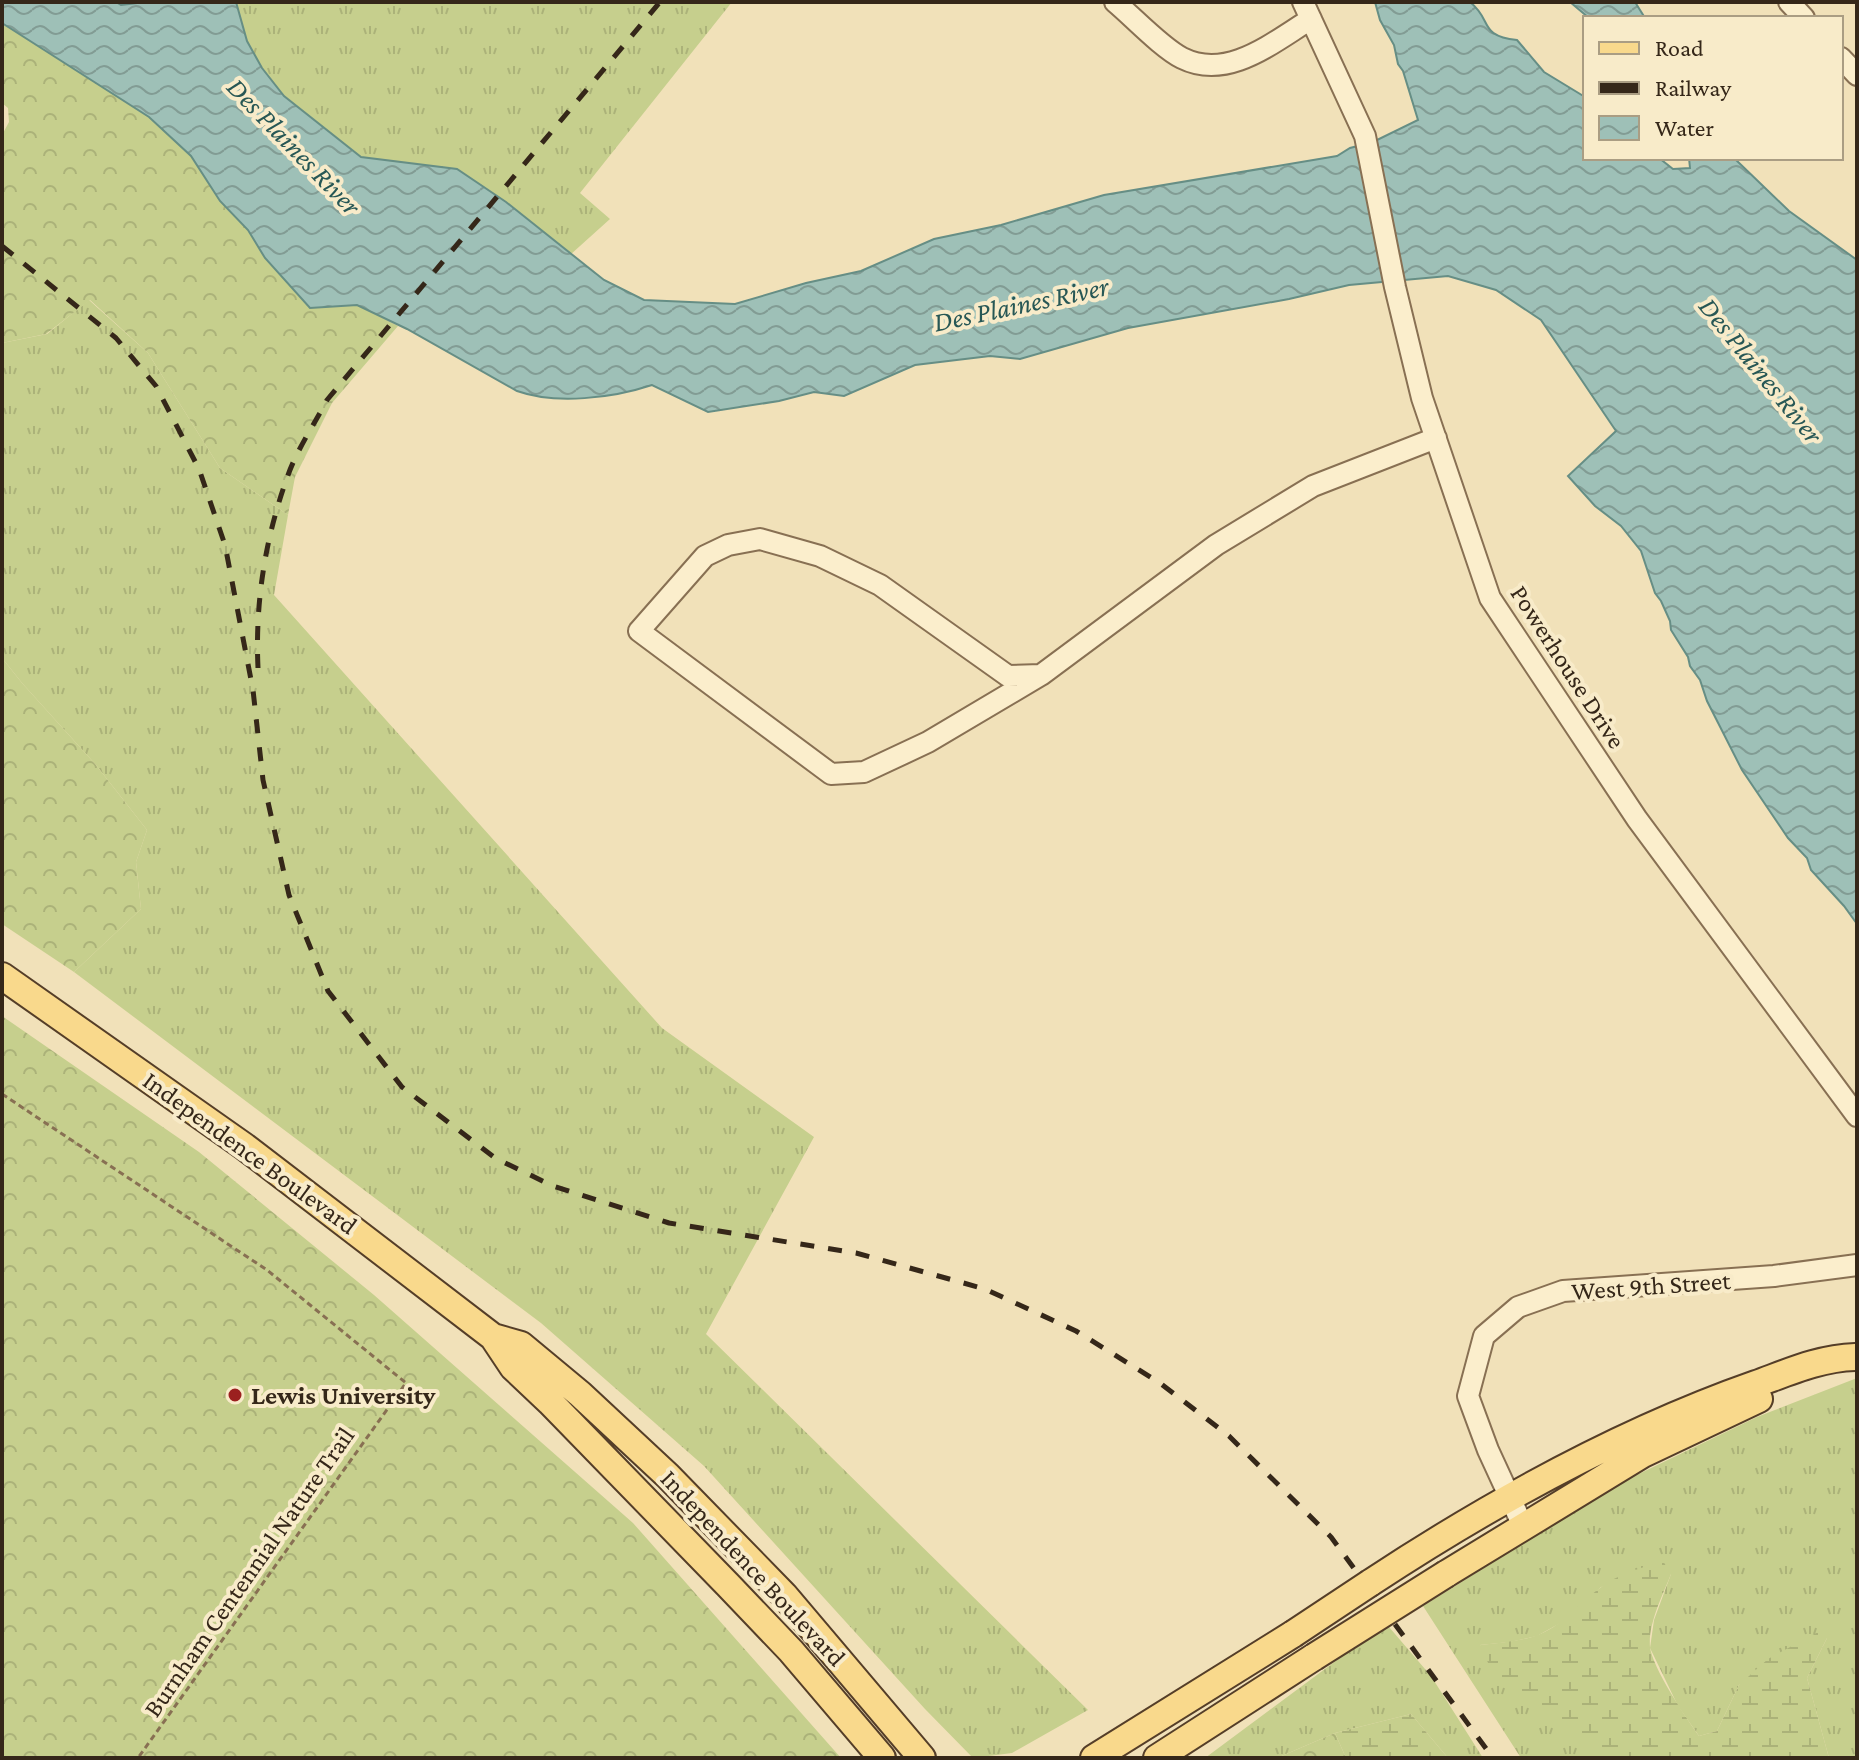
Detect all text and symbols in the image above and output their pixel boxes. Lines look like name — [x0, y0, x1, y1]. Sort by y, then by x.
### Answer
legend — [1583, 16, 1843, 160]
text: Road — [1655, 34, 1704, 61]
water label: Des Plaines River — [221, 71, 368, 222]
text: Railway — [1655, 74, 1732, 101]
text: Water — [1655, 114, 1714, 141]
water label: Des Plaines River — [931, 270, 1113, 338]
water label: Des Plaines River — [1693, 291, 1830, 450]
street label: Powerhouse Drive — [1505, 580, 1631, 754]
street label: Independence Boulevard — [137, 1066, 363, 1241]
street label: West 9th Street — [1570, 1266, 1732, 1306]
place label: Lewis University — [251, 1381, 436, 1410]
marker: Lewis University — [226, 1386, 244, 1404]
street label: Burnham Centennial Nature Trail — [138, 1421, 360, 1722]
street label: Independence Boulevard — [655, 1464, 852, 1672]

